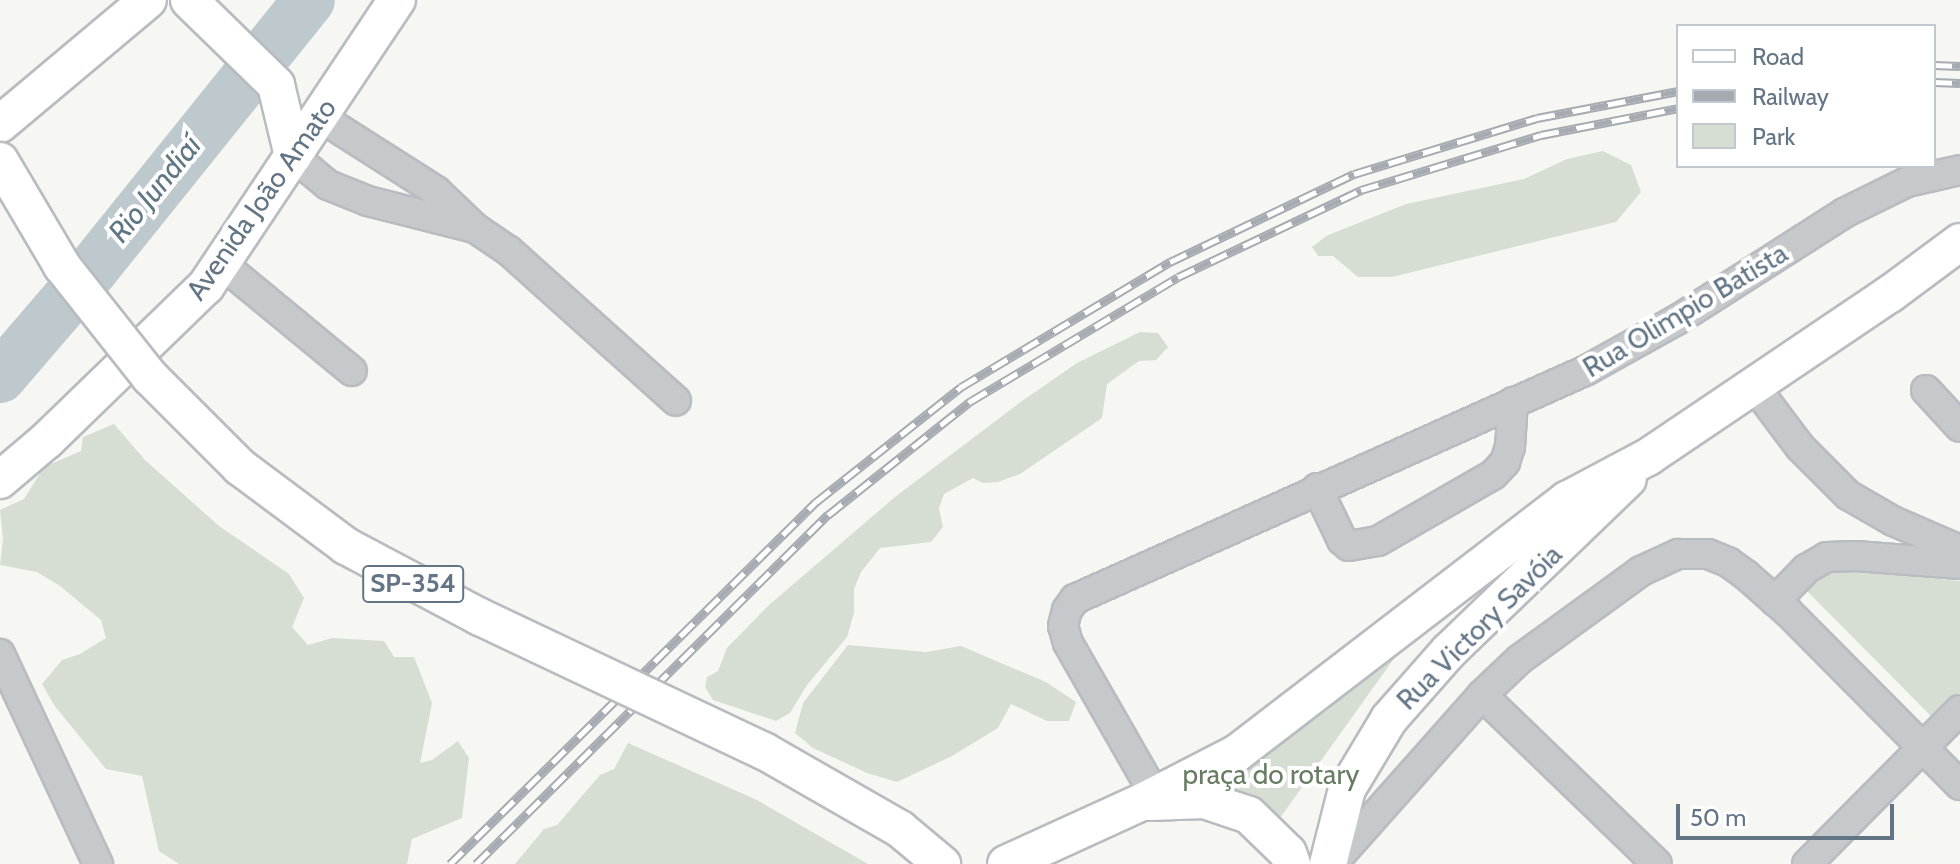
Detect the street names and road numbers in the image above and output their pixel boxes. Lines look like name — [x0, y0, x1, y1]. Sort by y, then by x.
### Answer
street label: Avenida João Amato — [179, 92, 343, 306]
street label: Rua Olimpio Batista — [1577, 236, 1793, 384]
street label: Rua Victory Savóia — [1390, 538, 1568, 716]
road number: SP-354 — [361, 562, 465, 606]

